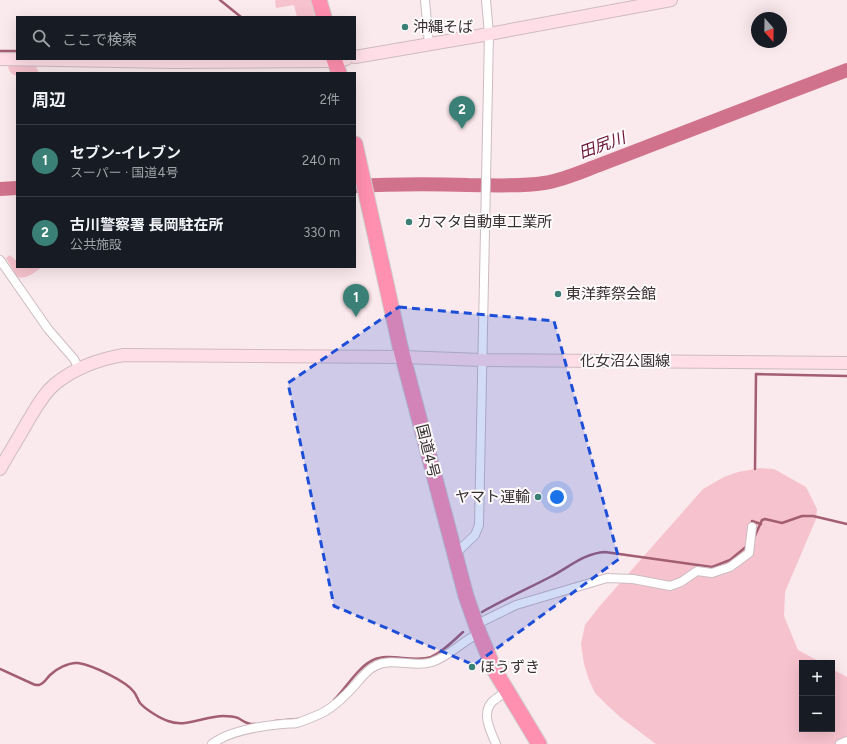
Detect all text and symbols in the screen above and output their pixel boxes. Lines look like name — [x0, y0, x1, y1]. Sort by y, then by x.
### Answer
north arrow — [751, 12, 787, 48]
search box — [16, 16, 356, 60]
place label: 沖縄そば — [413, 18, 473, 36]
marker: 沖縄そば — [400, 22, 410, 32]
icon: search — [30, 27, 52, 49]
text: ここで検索 — [62, 31, 137, 49]
text: 周辺 — [32, 90, 66, 110]
text: 2件 — [320, 92, 340, 107]
pin: 2 — [449, 96, 475, 129]
water label: 田尻川 — [576, 127, 630, 162]
text: セブン-イレブン — [70, 144, 181, 162]
text: 1 — [42, 153, 48, 168]
text: 240 m — [302, 153, 340, 168]
text: スーパー · 国道4号 — [70, 165, 179, 180]
place label: カマタ自動車工業所 — [417, 213, 552, 231]
text: 古川警察署 長岡駐在所 — [70, 216, 224, 234]
marker: カマタ自動車工業所 — [404, 217, 414, 227]
text: 2 — [41, 225, 49, 240]
text: 330 m — [303, 225, 340, 240]
text: 公共施設 — [70, 237, 122, 252]
pin: 1 — [343, 284, 369, 317]
place label: 東洋葬祭会館 — [566, 285, 656, 303]
marker: 東洋葬祭会館 — [553, 289, 563, 299]
street label: 化女沼公園線 — [580, 352, 670, 370]
street label: 国道4号 — [413, 422, 443, 480]
your location — [547, 487, 567, 507]
place label: ヤマト運輸 — [455, 488, 530, 506]
marker: ヤマト運輸 — [533, 492, 543, 502]
place label: ほうずき — [480, 658, 540, 676]
map controls — [799, 660, 835, 732]
button: + — [799, 660, 835, 696]
marker: ほうずき — [467, 662, 477, 672]
button: − — [799, 696, 835, 732]

